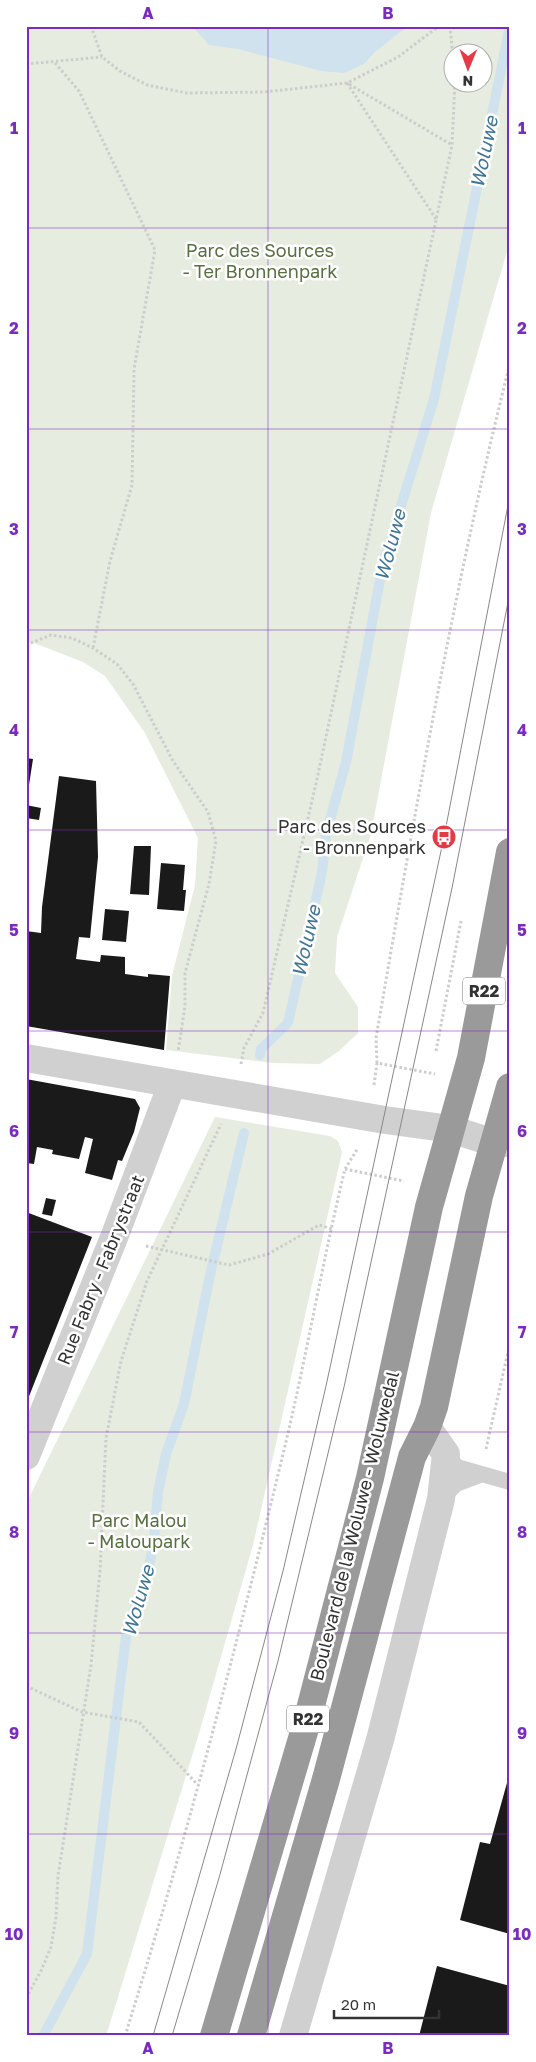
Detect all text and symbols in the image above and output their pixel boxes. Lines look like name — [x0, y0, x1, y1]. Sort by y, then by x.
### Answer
text: A — [142, 3, 154, 23]
text: B — [382, 3, 394, 23]
north arrow — [444, 42, 494, 92]
text: N — [462, 73, 473, 90]
water label: Woluwe — [465, 112, 503, 190]
text: 1 — [10, 118, 18, 138]
text: 1 — [518, 118, 526, 138]
park label: Parc des Sources - Ter Bronnenpark — [183, 239, 337, 282]
text: 2 — [9, 318, 19, 338]
text: 2 — [517, 318, 527, 338]
water label: Woluwe — [369, 505, 411, 583]
text: 3 — [9, 519, 19, 539]
text: 3 — [517, 519, 527, 539]
text: 4 — [9, 720, 19, 740]
text: 4 — [517, 720, 527, 740]
place label: Parc des Sources - Bronnenpark — [278, 815, 426, 858]
bus stop icon: Parc des Sources - Bronnenpark — [431, 824, 457, 850]
water label: Woluwe — [286, 901, 325, 979]
text: 5 — [9, 920, 19, 940]
text: 5 — [517, 920, 527, 940]
road number: R22 — [463, 978, 505, 1004]
text: 6 — [9, 1121, 19, 1141]
text: 6 — [517, 1121, 527, 1141]
street label: Rue Fabry - Fabrystraat — [52, 1171, 148, 1368]
text: 7 — [10, 1322, 19, 1342]
text: 7 — [518, 1322, 527, 1342]
street label: Boulevard de la Woluwe - Woluwedal — [305, 1368, 403, 1683]
park label: Parc Malou - Maloupark — [88, 1509, 190, 1552]
text: 8 — [9, 1522, 19, 1542]
text: 8 — [517, 1522, 527, 1542]
water label: Woluwe — [116, 1561, 159, 1639]
road number: R22 — [287, 1706, 329, 1732]
text: 9 — [9, 1723, 19, 1743]
text: 9 — [517, 1723, 527, 1743]
text: 10 — [5, 1924, 23, 1944]
text: 10 — [513, 1924, 531, 1944]
scale bar — [334, 1987, 438, 2019]
text: 20 m — [341, 1995, 376, 2013]
text: A — [142, 2038, 154, 2058]
text: B — [382, 2038, 394, 2058]

